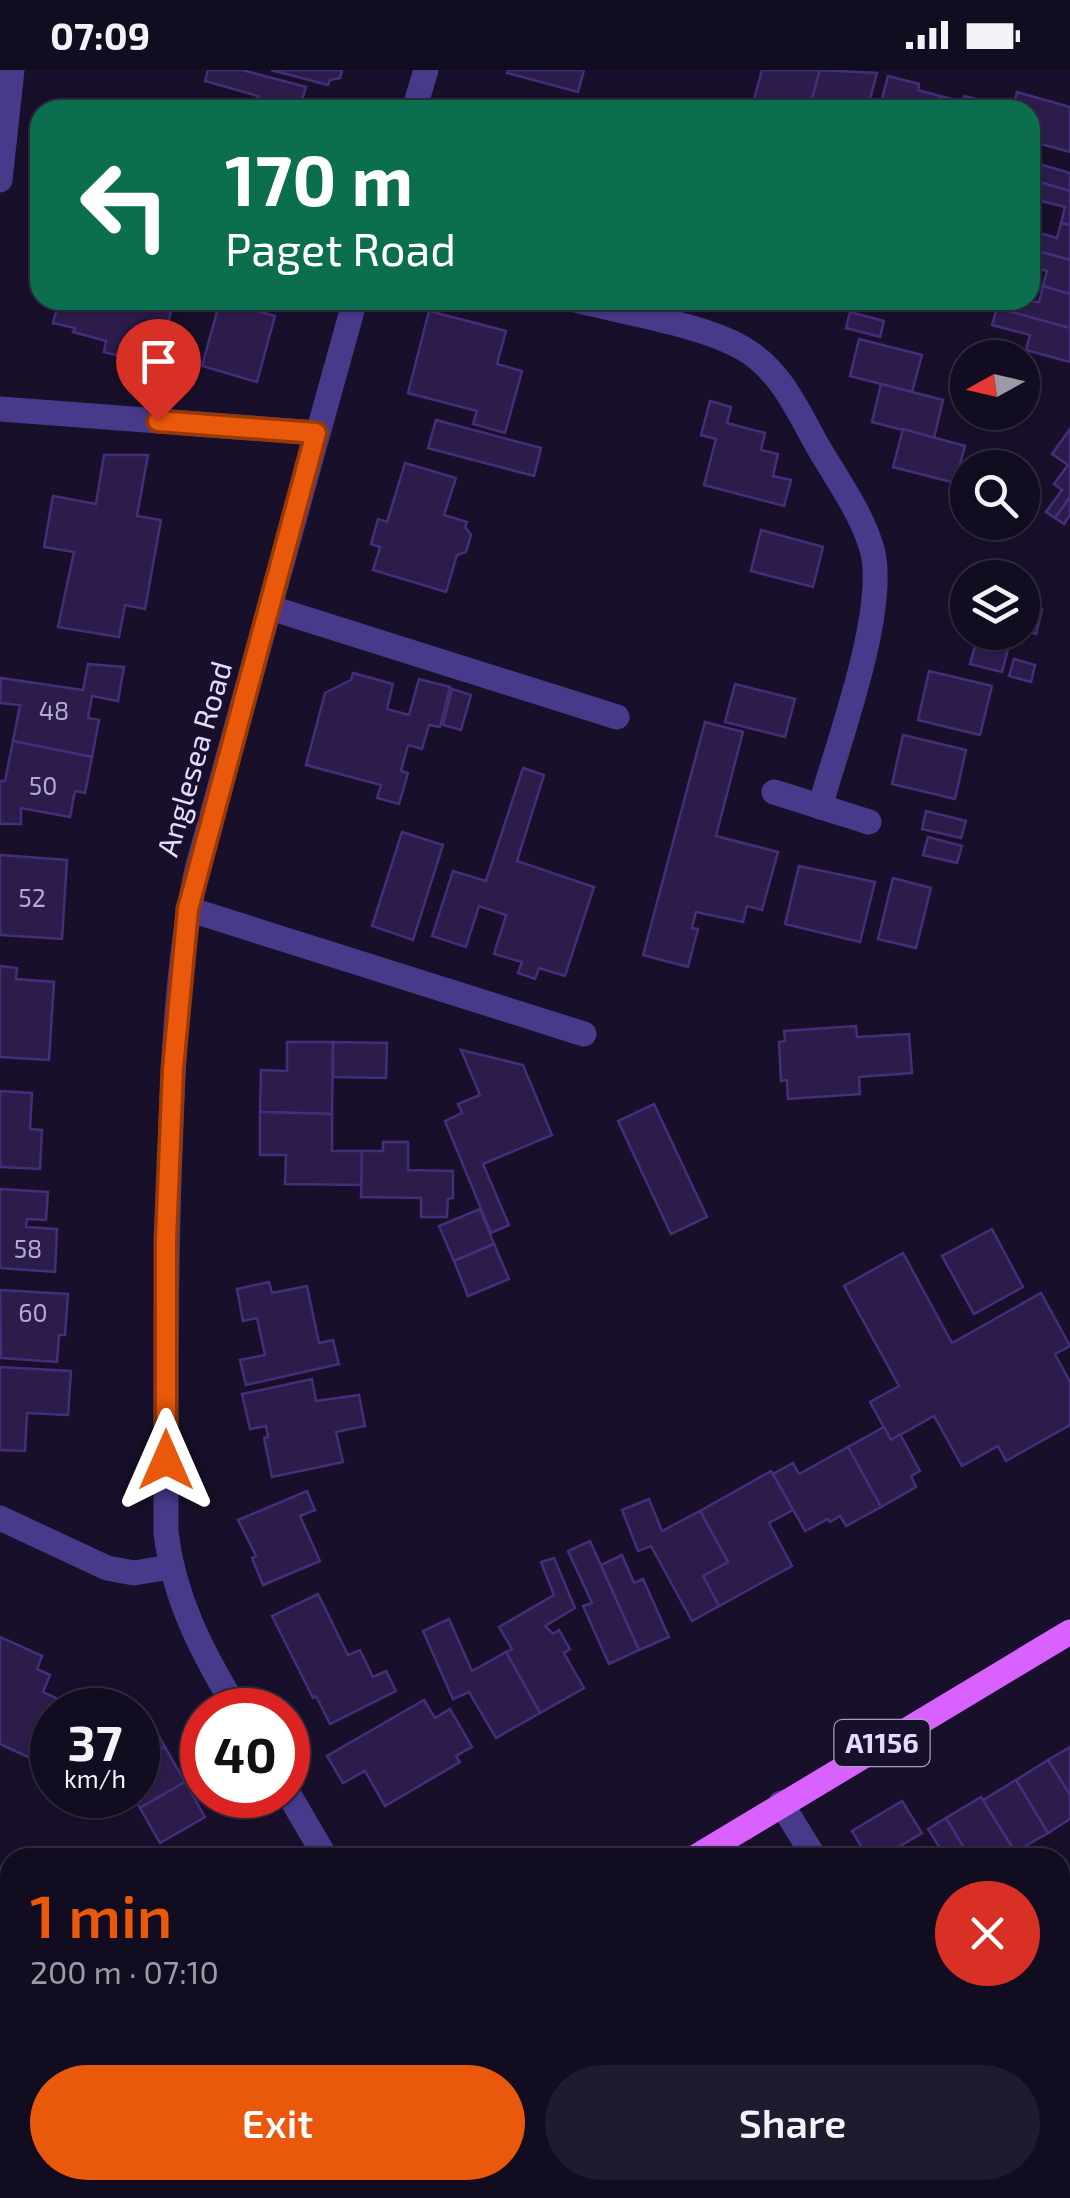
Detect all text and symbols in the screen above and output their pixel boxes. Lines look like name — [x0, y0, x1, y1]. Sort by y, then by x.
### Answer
text: 07:09 — [50, 12, 150, 58]
text: 170 m — [225, 136, 413, 220]
icon: left — [60, 140, 190, 270]
text: Paget Road — [225, 221, 456, 275]
pin — [116, 319, 201, 422]
icon: arrive — [131, 334, 186, 389]
north arrow — [950, 340, 1040, 430]
map controls — [950, 340, 1040, 650]
button: search — [950, 450, 1040, 540]
button: layers — [950, 560, 1040, 650]
street label: Anglesea Road — [148, 657, 238, 860]
house number: 48 — [39, 695, 69, 725]
house number: 50 — [29, 770, 57, 800]
house number: 52 — [18, 882, 46, 912]
house number: 58 — [14, 1233, 42, 1263]
house number: 60 — [18, 1297, 48, 1327]
position arrow — [114, 1408, 218, 1512]
speed limit sign: 40 — [180, 1688, 310, 1818]
text: 37 — [68, 1711, 122, 1771]
road number: A1156 — [834, 1720, 930, 1766]
text: km/h — [64, 1763, 126, 1793]
text: 1 min — [30, 1878, 172, 1950]
button: close — [935, 1881, 1040, 1986]
text: 200 m · 07:10 — [30, 1952, 219, 1990]
button: Exit — [30, 2065, 525, 2180]
button: Share — [545, 2065, 1040, 2180]

